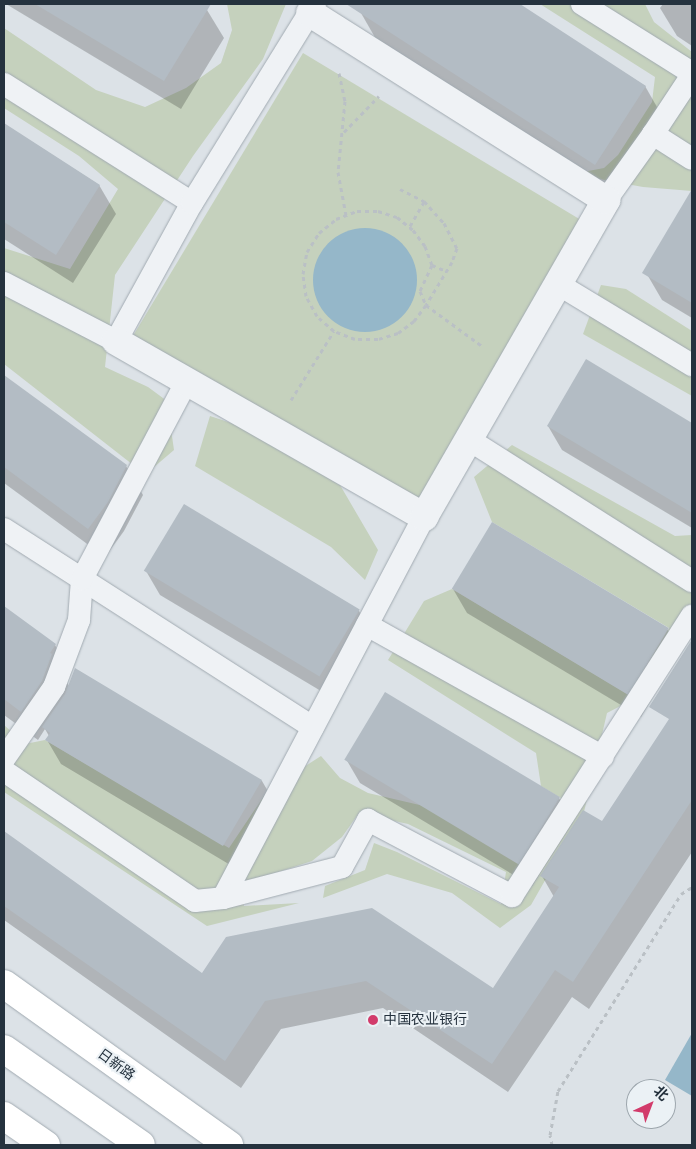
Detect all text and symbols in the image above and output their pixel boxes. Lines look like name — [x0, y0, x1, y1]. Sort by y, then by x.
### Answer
place label: 中国农业银行 — [383, 1012, 467, 1028]
marker: 中国农业银行 — [367, 1014, 379, 1026]
street label: 日新路 — [94, 1046, 138, 1084]
north arrow — [626, 1079, 676, 1129]
text: 北 — [650, 1082, 672, 1104]

